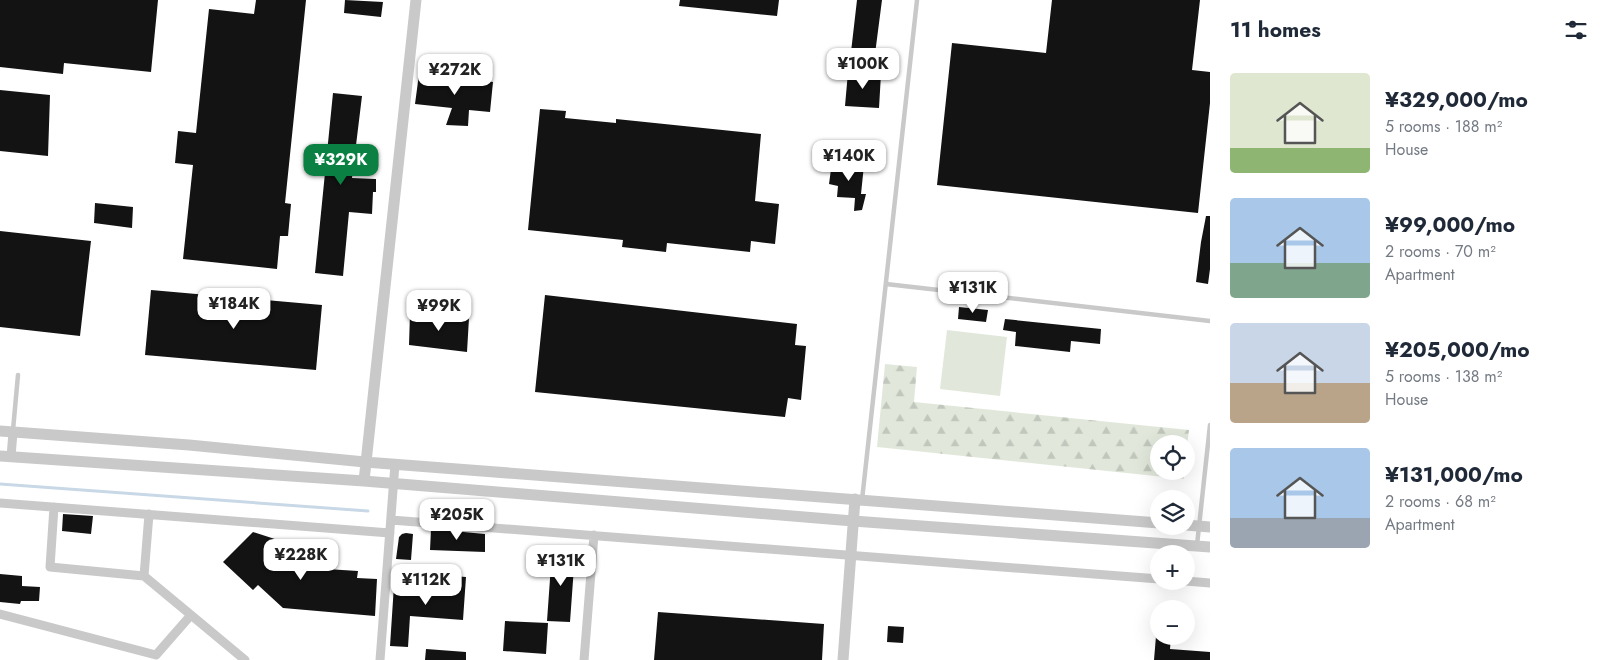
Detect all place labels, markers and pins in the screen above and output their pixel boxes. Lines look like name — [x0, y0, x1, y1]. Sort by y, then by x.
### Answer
pin: ¥100K — [828, 48, 898, 90]
pin: ¥272K — [420, 54, 490, 96]
pin: ¥140K — [814, 140, 884, 182]
pin: ¥329K — [306, 144, 376, 186]
pin: ¥131K — [938, 272, 1008, 314]
pin: ¥184K — [199, 288, 269, 330]
pin: ¥99K — [409, 290, 469, 332]
pin: ¥205K — [422, 498, 492, 541]
pin: ¥228K — [266, 538, 336, 581]
pin: ¥131K — [526, 544, 596, 587]
pin: ¥112K — [391, 564, 461, 606]

